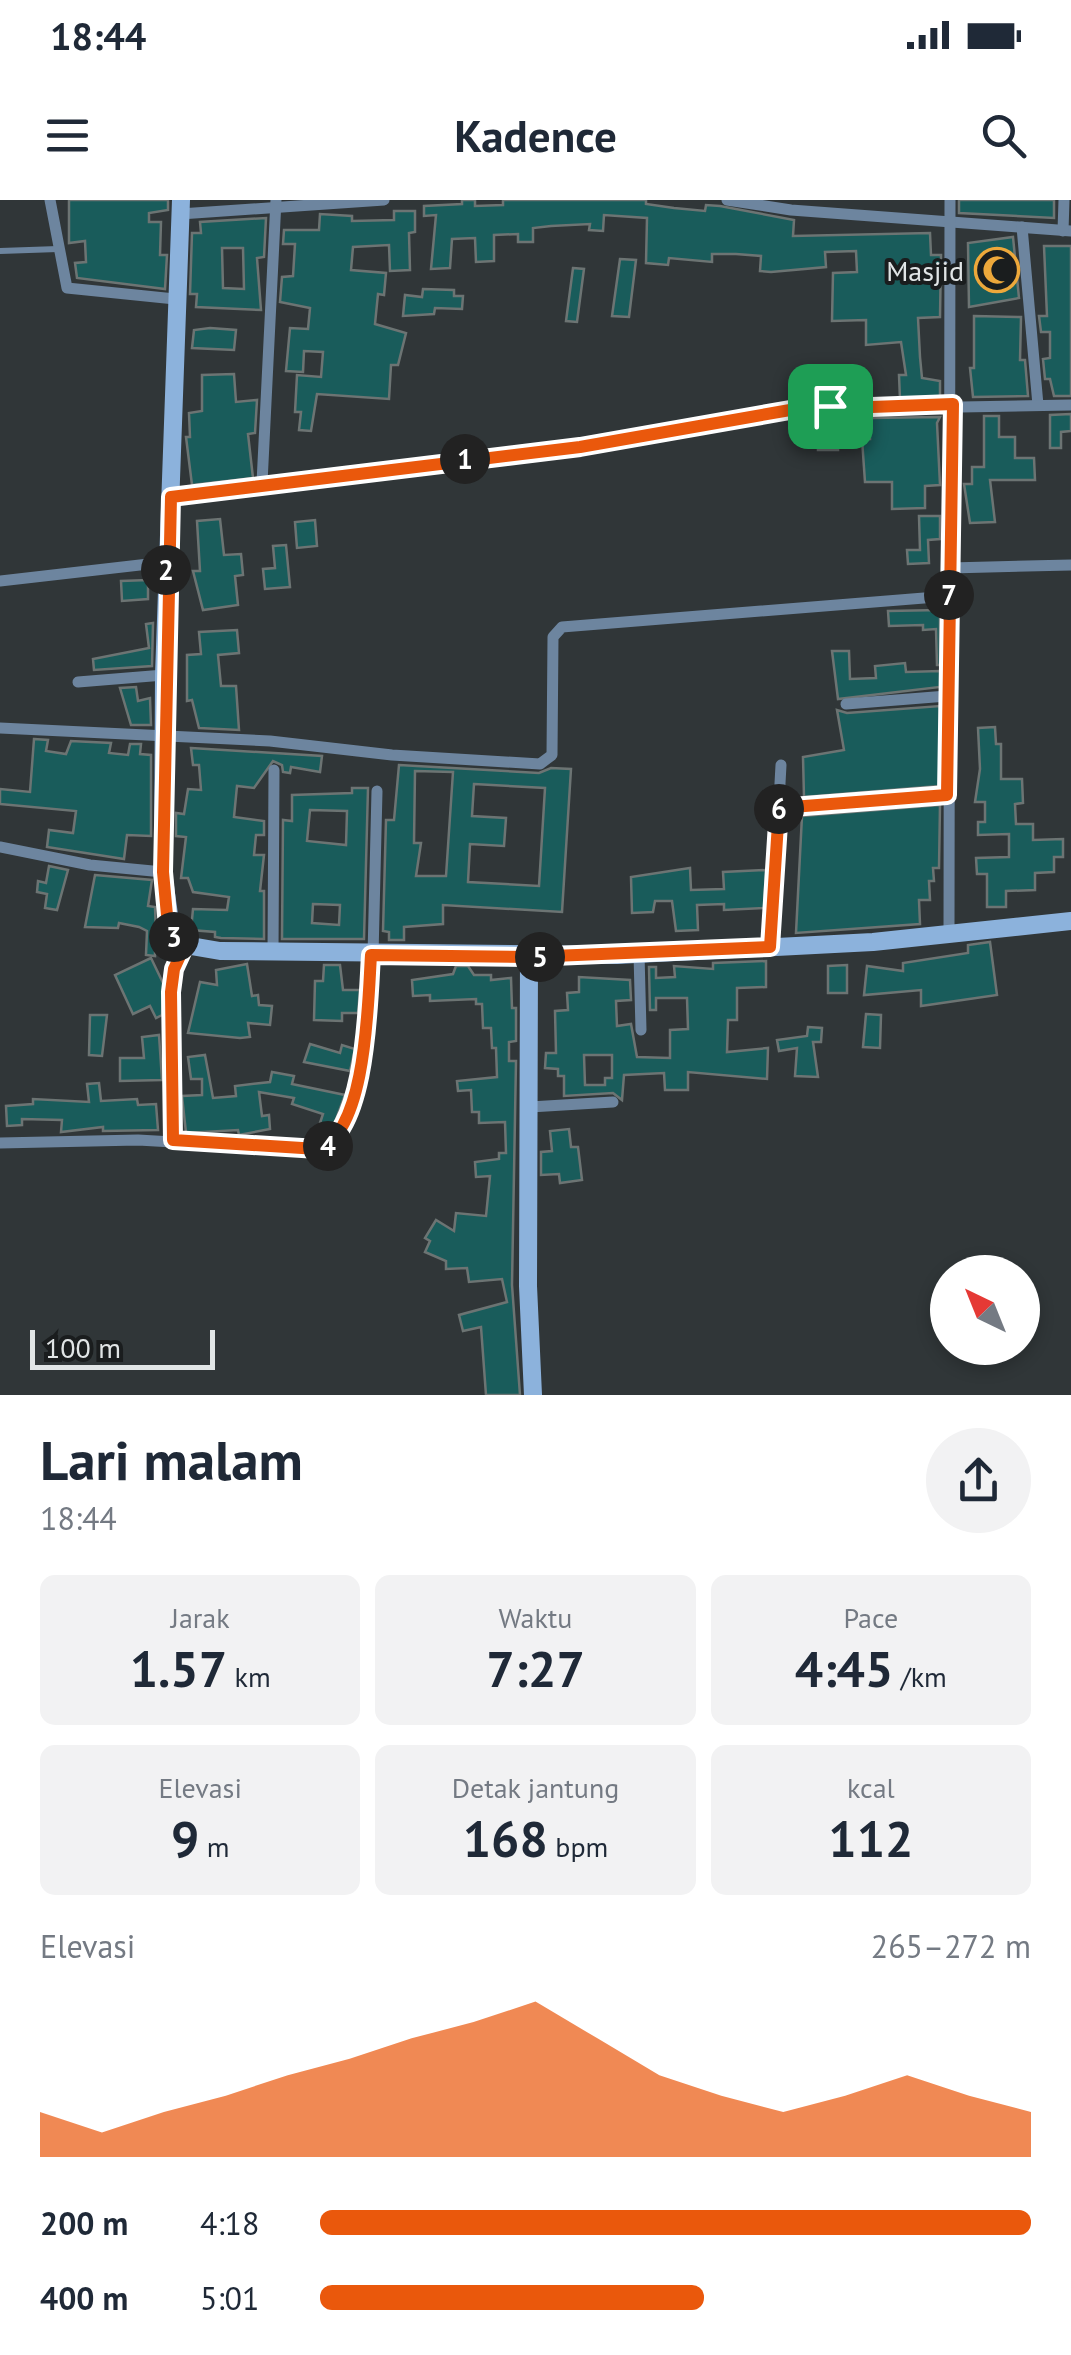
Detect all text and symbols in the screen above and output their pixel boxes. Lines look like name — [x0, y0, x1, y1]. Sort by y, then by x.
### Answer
text: 18:44 — [50, 11, 146, 60]
text: Kadence — [454, 106, 617, 164]
icon: menu — [40, 108, 95, 163]
icon: search — [976, 108, 1031, 163]
mosque icon: Masjid — [974, 247, 1020, 293]
place label: Masjid — [886, 252, 964, 289]
pin — [788, 364, 873, 449]
icon: arrive — [803, 379, 858, 434]
pin: 1 — [440, 434, 490, 484]
text: 1 — [457, 440, 473, 477]
pin: 2 — [141, 545, 191, 595]
text: 2 — [158, 551, 174, 588]
pin: 7 — [924, 570, 974, 620]
text: 7 — [941, 576, 957, 613]
pin: 6 — [754, 784, 804, 834]
text: 6 — [771, 790, 787, 827]
pin: 3 — [149, 912, 199, 962]
text: 3 — [166, 918, 182, 955]
pin: 5 — [515, 932, 565, 982]
text: 5 — [532, 938, 548, 975]
pin: 4 — [303, 1121, 353, 1171]
text: 4 — [320, 1127, 336, 1164]
north arrow — [930, 1255, 1040, 1365]
map controls — [930, 1255, 1040, 1365]
scale bar — [30, 1325, 215, 1370]
text: 100 m — [45, 1329, 121, 1366]
text: Lari malam — [40, 1424, 303, 1495]
button: share — [926, 1428, 1031, 1533]
text: 18:44 — [40, 1497, 117, 1539]
text: Jarak — [171, 1599, 230, 1636]
text: Waktu — [499, 1599, 572, 1636]
text: Pace — [843, 1599, 898, 1636]
text: 1.57 — [130, 1636, 227, 1701]
text: 7:27 — [486, 1636, 585, 1701]
text: 4:45 — [795, 1636, 893, 1701]
text: km — [227, 1658, 271, 1695]
text: /km — [893, 1658, 947, 1695]
text: Elevasi — [158, 1769, 242, 1806]
text: Detak jantung — [452, 1769, 619, 1806]
text: kcal — [847, 1769, 895, 1806]
text: 9 — [171, 1806, 199, 1871]
text: 168 — [463, 1806, 548, 1871]
text: 112 — [828, 1806, 913, 1871]
text: m — [199, 1828, 229, 1865]
text: bpm — [548, 1828, 608, 1865]
text: Elevasi — [40, 1925, 135, 1967]
text: 265–272 m — [871, 1925, 1031, 1967]
text: 200 m — [40, 2202, 128, 2244]
text: 4:18 — [200, 2202, 259, 2244]
text: 400 m — [40, 2277, 128, 2319]
text: 5:01 — [200, 2277, 259, 2319]

